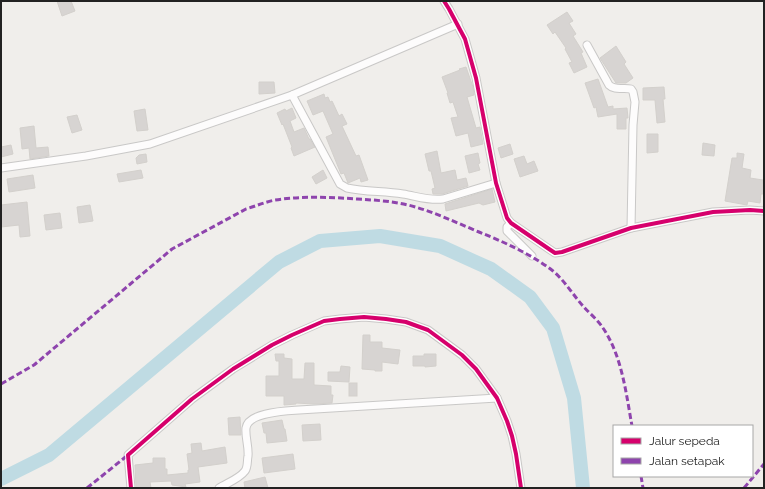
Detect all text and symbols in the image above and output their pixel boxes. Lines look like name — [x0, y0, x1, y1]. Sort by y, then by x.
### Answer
legend — [613, 425, 753, 477]
text: Jalur sepeda — [649, 434, 720, 448]
text: Jalan setapak — [649, 454, 725, 468]

